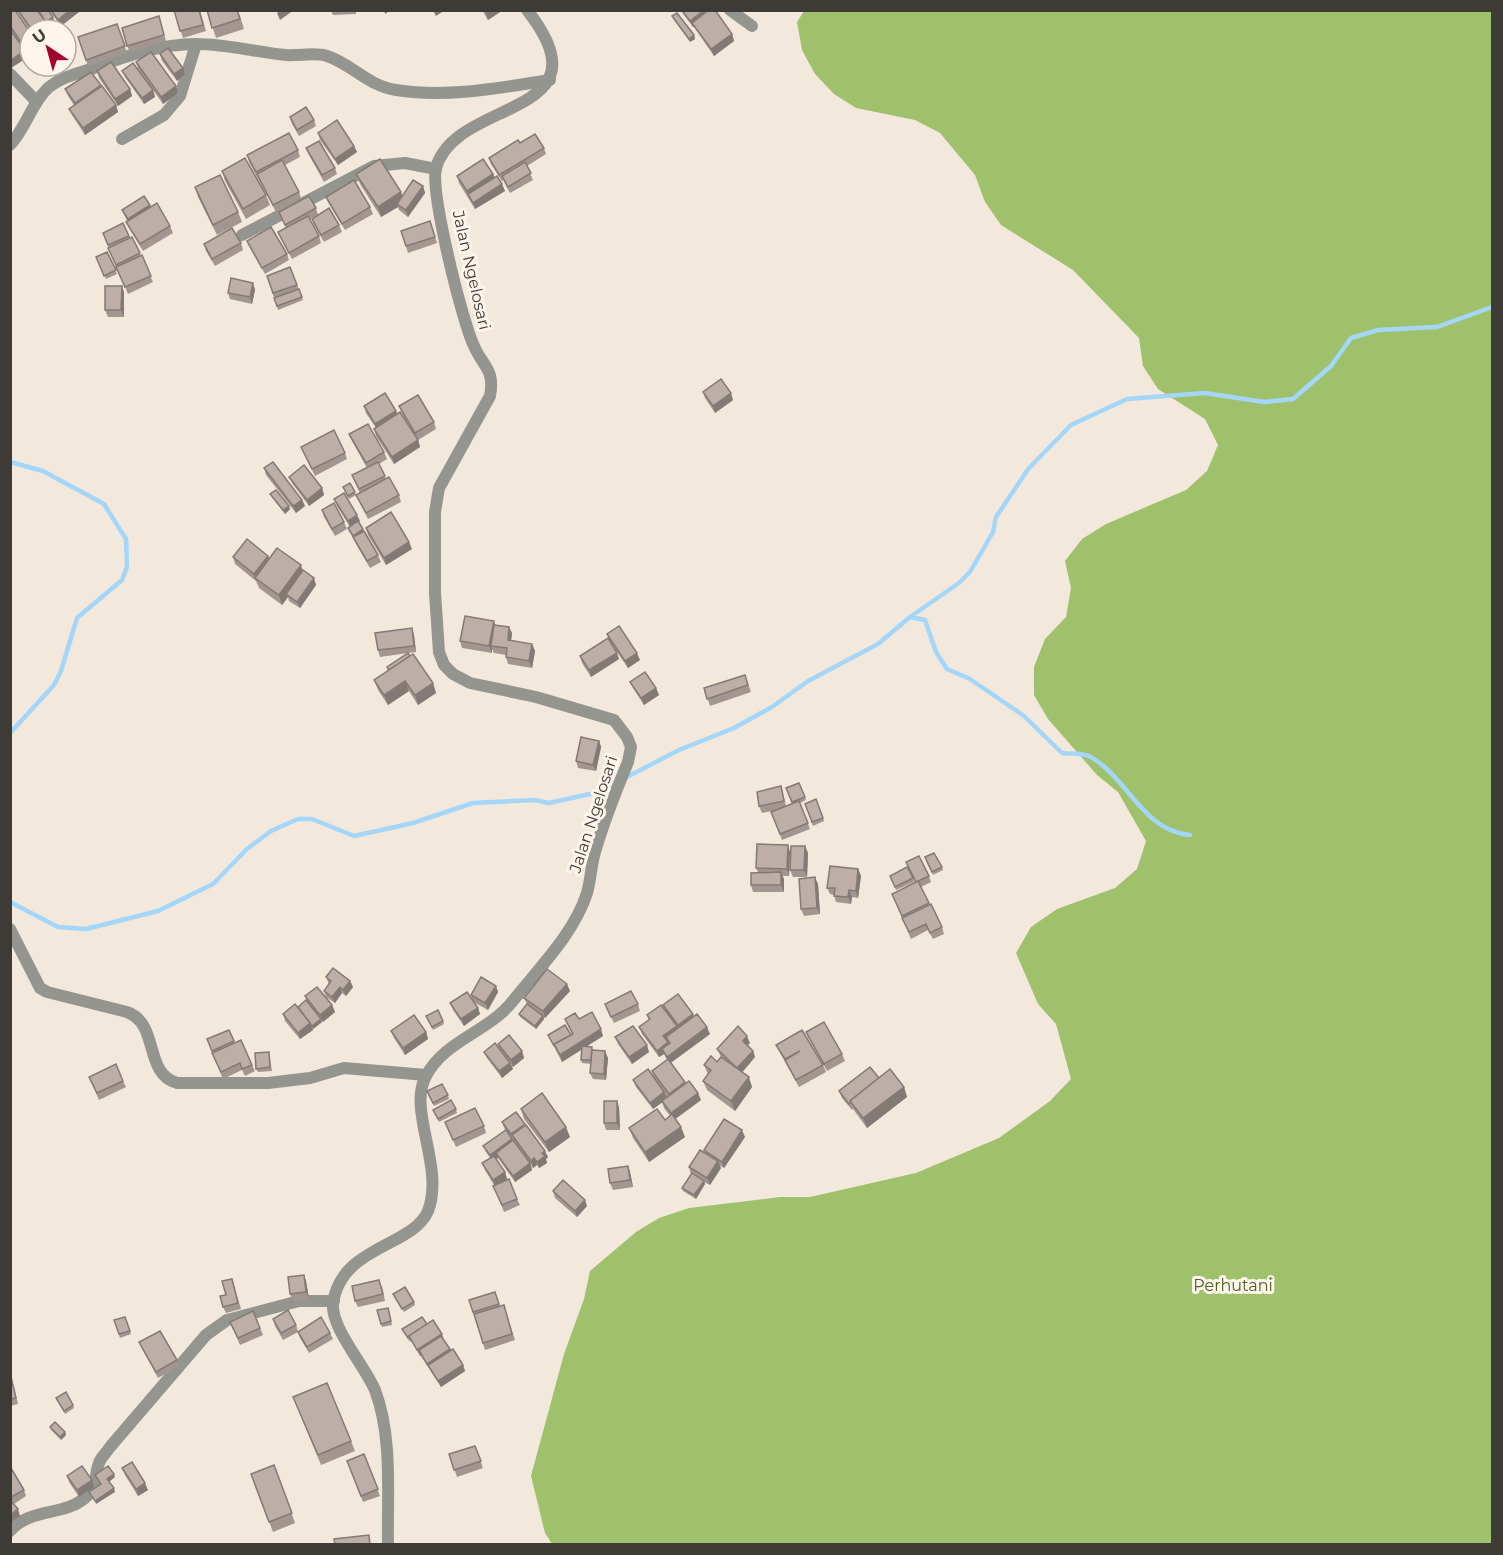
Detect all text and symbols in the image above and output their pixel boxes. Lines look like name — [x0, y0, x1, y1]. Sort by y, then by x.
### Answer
north arrow — [18, 18, 78, 78]
text: U — [29, 25, 50, 48]
street label: Jalan Ngelosari — [448, 208, 494, 332]
street label: Jalan Ngelosari — [565, 753, 621, 876]
park label: Perhutani — [1193, 1276, 1273, 1295]

